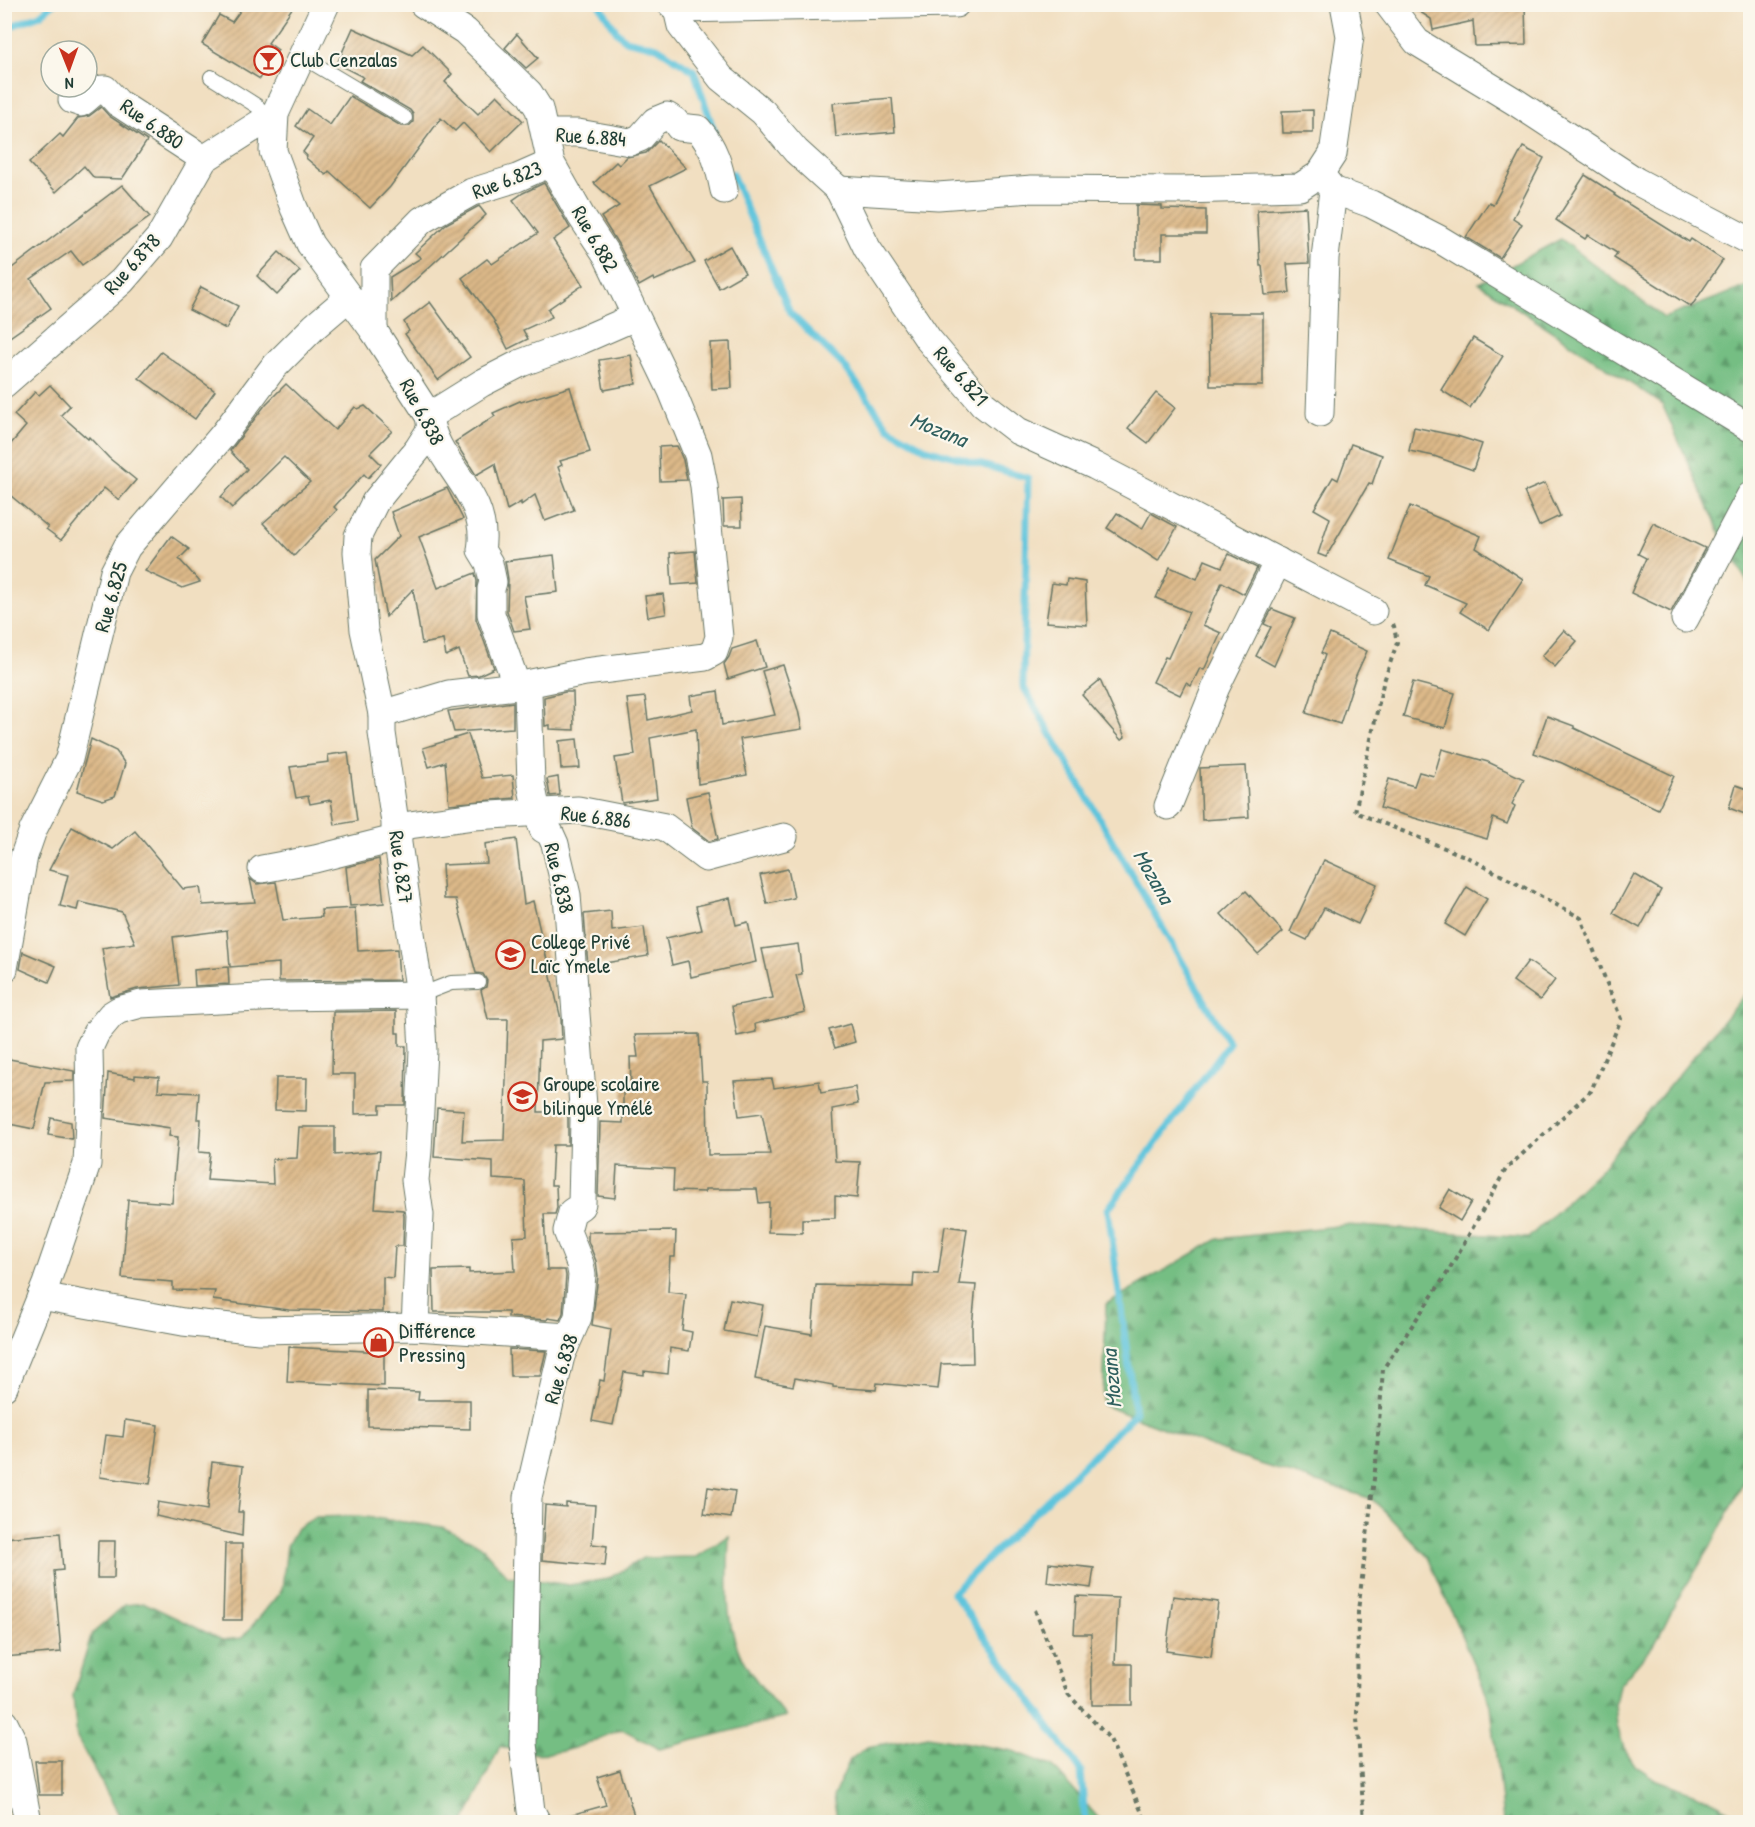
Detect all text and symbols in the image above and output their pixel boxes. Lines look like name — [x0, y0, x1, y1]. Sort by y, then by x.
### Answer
north arrow — [39, 39, 99, 99]
bar icon: Club Cenzalas — [253, 44, 285, 76]
place label: Club Cenzalas — [290, 45, 397, 74]
text: N — [64, 73, 74, 95]
street label: Rue 6.880 — [115, 91, 190, 156]
street label: Rue 6.884 — [555, 120, 627, 153]
street label: Rue 6.823 — [468, 153, 546, 206]
street label: Rue 6.882 — [565, 200, 626, 277]
street label: Rue 6.878 — [97, 227, 167, 300]
street label: Rue 6.821 — [927, 340, 995, 412]
street label: Rue 6.838 — [393, 373, 452, 450]
water label: Mozana — [906, 404, 974, 455]
street label: Rue 6.825 — [87, 558, 134, 635]
street label: Rue 6.886 — [559, 798, 633, 835]
street label: Rue 6.827 — [382, 829, 421, 905]
street label: Rue 6.838 — [537, 840, 582, 916]
water label: Mozana — [1126, 843, 1183, 911]
place label: College Privé Laïc Ymele — [531, 927, 631, 980]
school or university icon: College Privé Laïc Ymele — [494, 938, 526, 970]
place label: Groupe scolaire bilingue Ymélé — [543, 1069, 660, 1122]
school or university icon: Groupe scolaire bilingue Ymélé — [506, 1080, 538, 1112]
place label: Différence Pressing — [399, 1316, 476, 1369]
shop icon: Différence Pressing — [362, 1327, 394, 1359]
street label: Rue 6.838 — [536, 1330, 585, 1407]
water label: Mozana — [1093, 1346, 1128, 1409]

